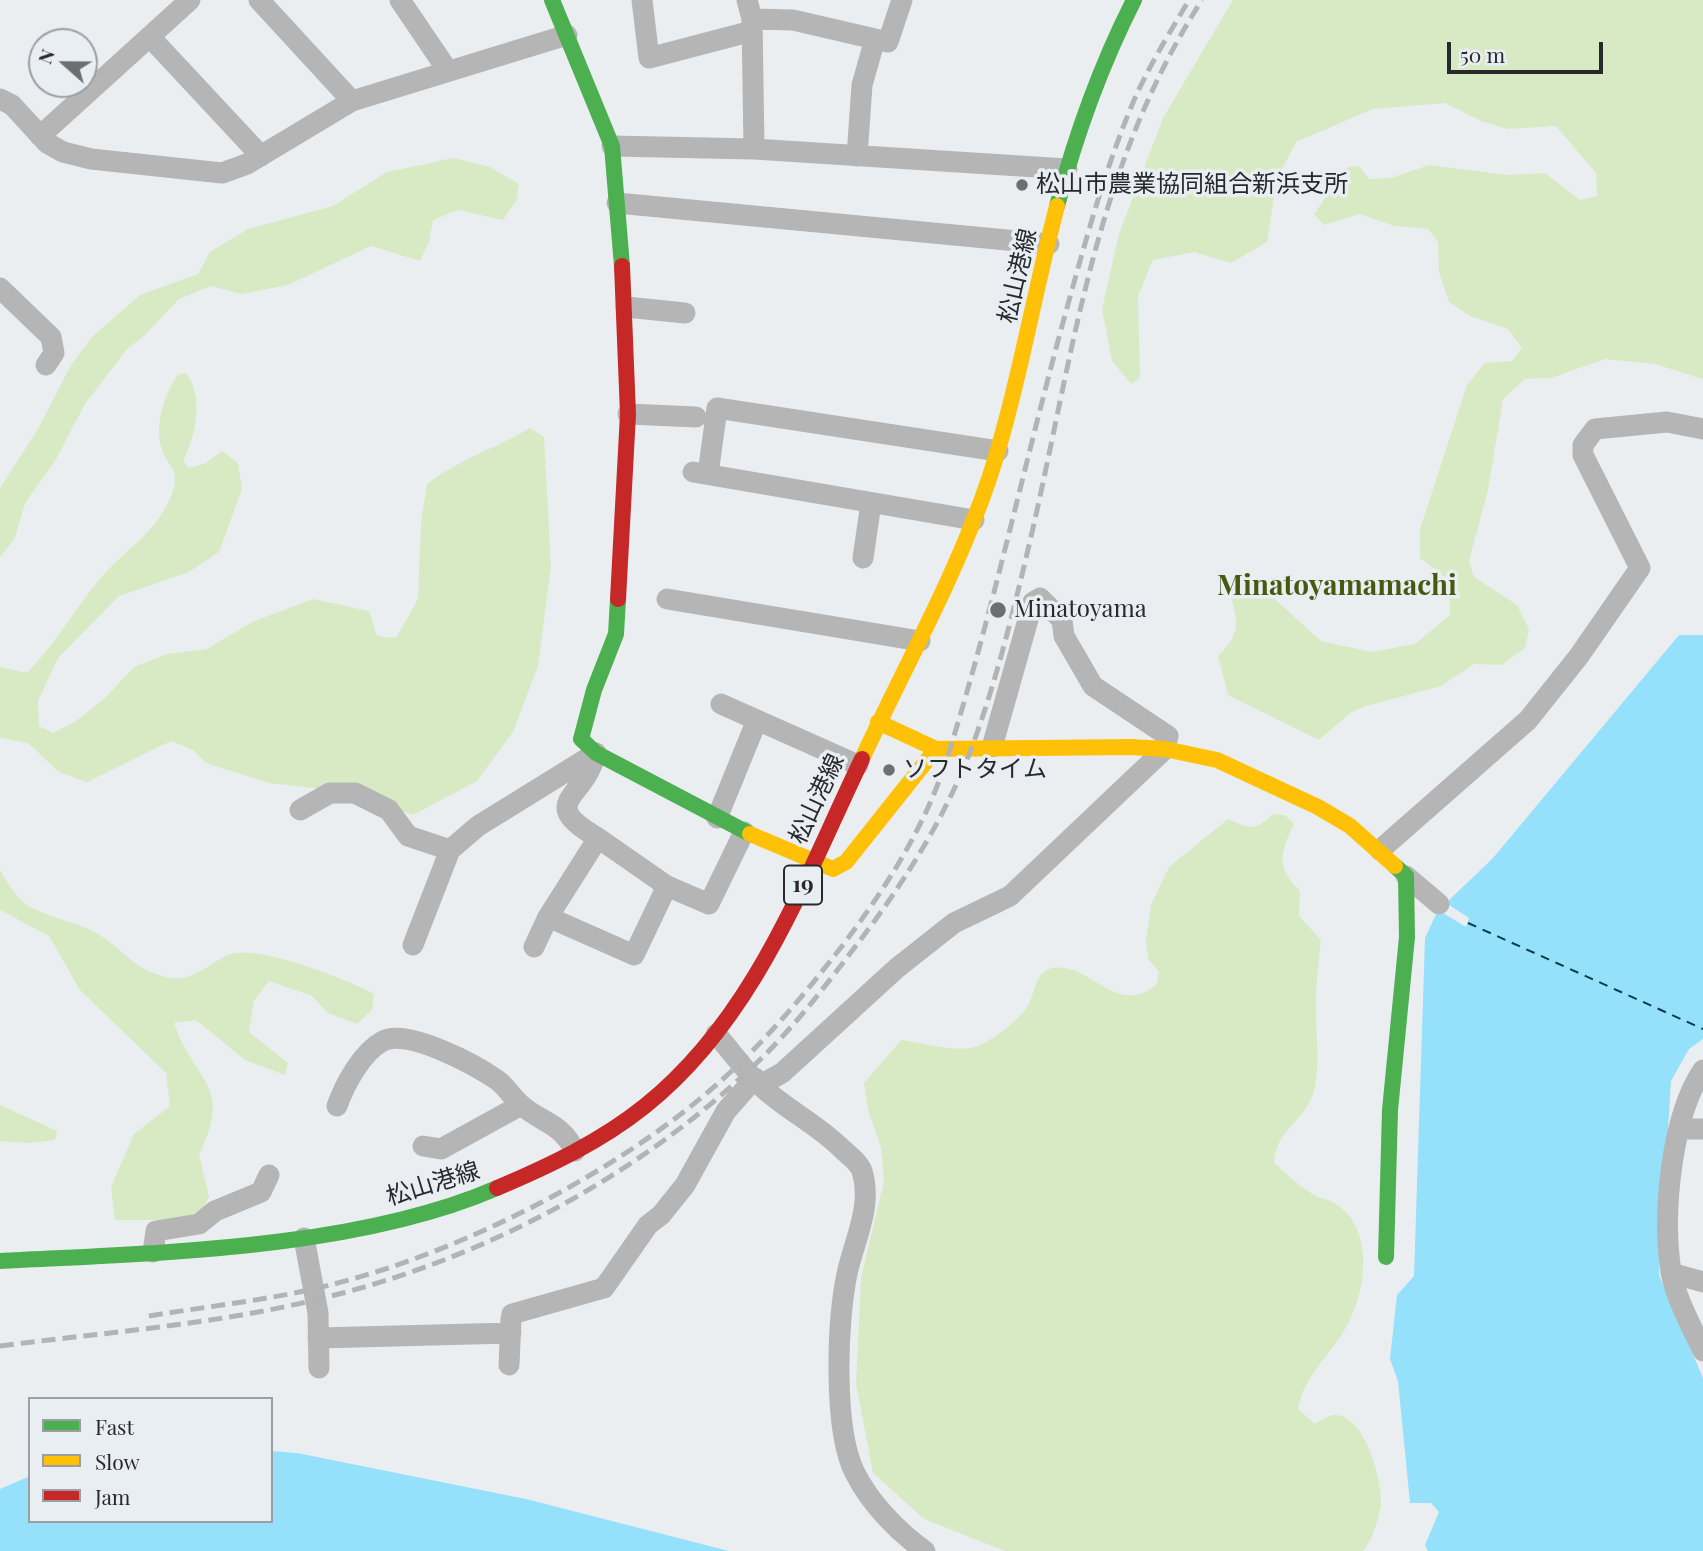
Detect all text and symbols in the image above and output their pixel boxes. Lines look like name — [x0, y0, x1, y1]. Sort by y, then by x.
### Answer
north arrow — [28, 28, 98, 98]
scale bar — [1451, 28, 1607, 72]
text: 50 m — [1460, 40, 1505, 68]
text: N — [31, 45, 60, 67]
place label: 松山市農業協同組合新浜支所 — [1036, 171, 1348, 199]
marker: 松山市農業協同組合新浜支所 — [1014, 177, 1030, 193]
street label: 松山港線 — [993, 226, 1043, 326]
district label: Minatoyamamachi — [1217, 569, 1457, 603]
place label: Minatoyama — [1014, 596, 1147, 624]
marker: Minatoyama — [988, 600, 1008, 620]
street label: 松山港線 — [784, 749, 850, 849]
place label: ソフトタイム — [903, 756, 1047, 784]
marker: ソフトタイム — [881, 762, 897, 778]
road number: 19 — [784, 866, 822, 904]
street label: 松山港線 — [383, 1156, 483, 1212]
legend — [28, 1397, 273, 1523]
text: Fast — [95, 1412, 134, 1440]
text: Slow — [95, 1447, 140, 1475]
text: Jam — [95, 1482, 131, 1510]

